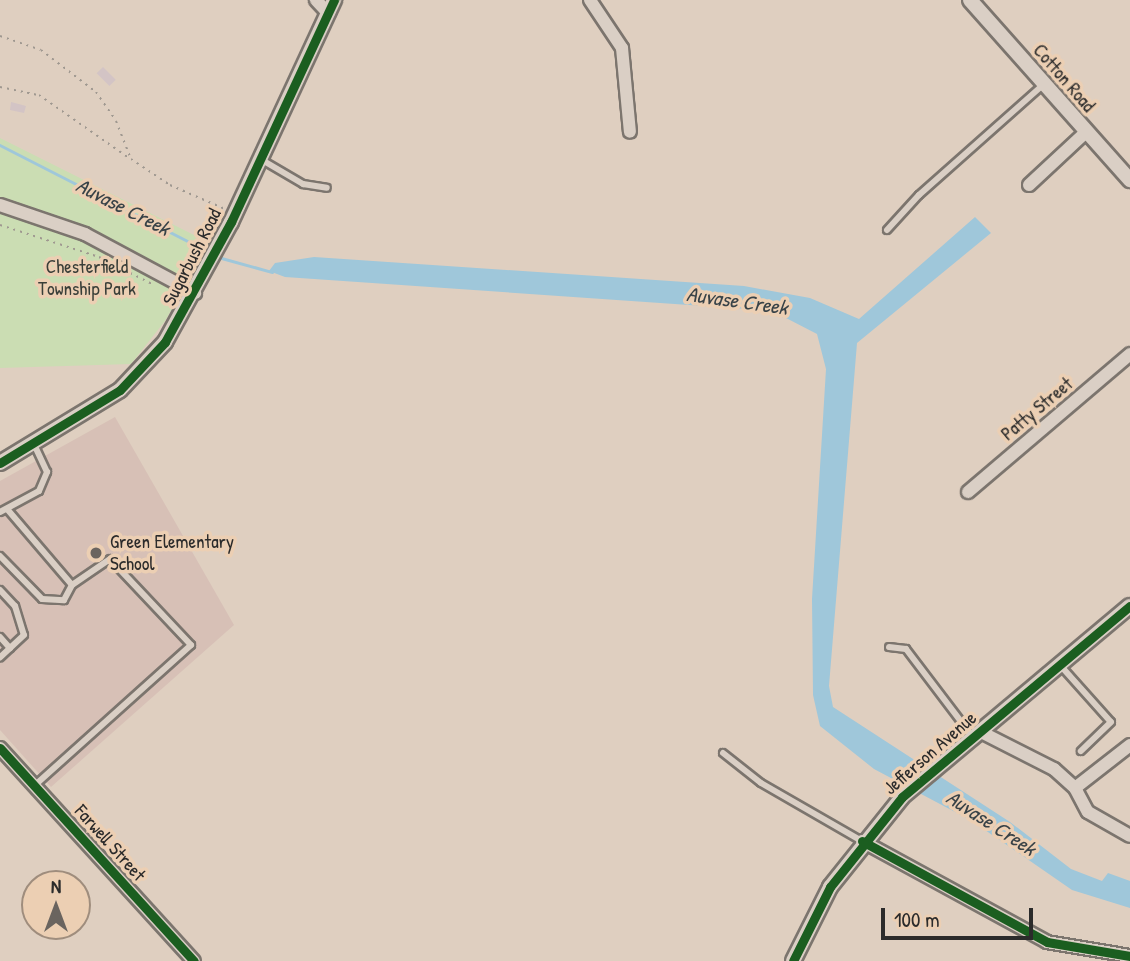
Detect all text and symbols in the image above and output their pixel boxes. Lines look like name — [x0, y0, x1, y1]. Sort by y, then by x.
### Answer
street label: Cotton Road — [1028, 39, 1100, 117]
water label: Auvase Creek — [72, 173, 174, 241]
street label: Sugarbush Road — [158, 205, 226, 309]
park label: Chesterfield Township Park — [38, 256, 136, 300]
water label: Auvase Creek — [685, 281, 789, 321]
street label: Patty Street — [997, 373, 1077, 445]
place label: Green Elementary School — [110, 531, 234, 575]
marker: Green Elementary School — [88, 545, 104, 561]
street label: Jefferson Avenue — [879, 706, 981, 800]
water label: Auvase Creek — [942, 785, 1040, 861]
street label: Farwell Street — [70, 800, 150, 886]
north arrow — [21, 870, 91, 940]
text: N — [51, 873, 61, 899]
scale bar — [885, 894, 1037, 938]
text: 100 m — [894, 905, 940, 934]

